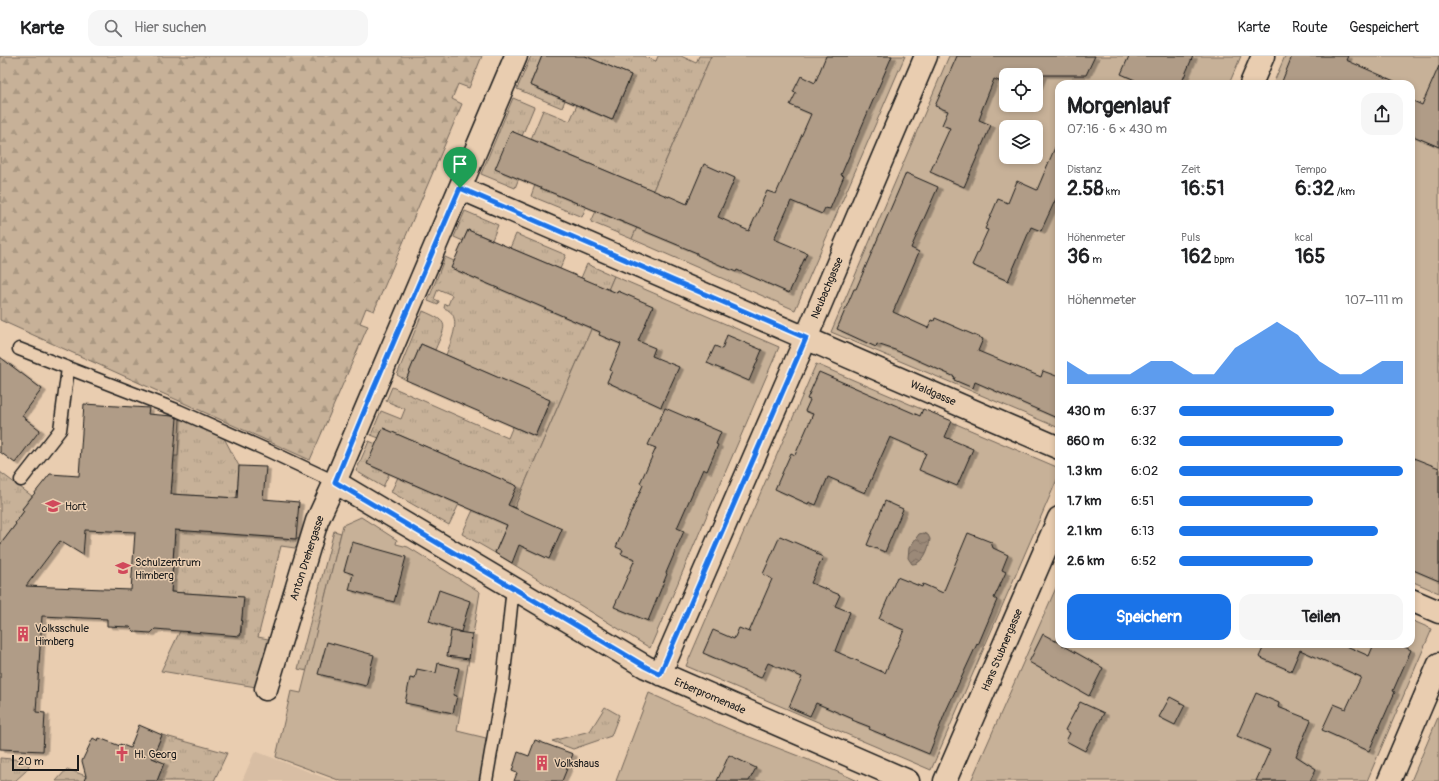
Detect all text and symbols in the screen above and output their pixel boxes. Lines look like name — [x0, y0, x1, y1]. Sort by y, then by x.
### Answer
search box — [88, 10, 368, 46]
text: Karte — [20, 16, 64, 40]
icon: search — [102, 17, 124, 39]
text: Hier suchen — [134, 18, 206, 37]
text: Karte — [1238, 19, 1270, 36]
text: Route — [1292, 19, 1327, 36]
text: Gespeichert — [1349, 19, 1419, 36]
map controls — [999, 68, 1043, 164]
button: locate — [999, 68, 1043, 112]
text: Morgenlauf — [1067, 92, 1171, 120]
button: share — [1361, 93, 1403, 135]
button: layers — [999, 120, 1043, 164]
text: 07:16 · 6 × 430 m — [1067, 121, 1167, 137]
pin — [443, 147, 477, 188]
icon: arrive — [449, 153, 471, 175]
text: Distanz — [1067, 163, 1102, 176]
text: Zeit — [1181, 163, 1200, 176]
text: Tempo — [1295, 163, 1327, 176]
text: 2.58 — [1067, 176, 1103, 201]
text: 16:51 — [1181, 176, 1224, 201]
text: 6:32 — [1295, 176, 1334, 201]
text: km — [1103, 185, 1120, 198]
text: /km — [1334, 185, 1355, 198]
text: Höhenmeter — [1067, 231, 1126, 244]
text: Puls — [1181, 231, 1200, 244]
text: kcal — [1295, 231, 1313, 244]
text: 36 — [1067, 244, 1090, 269]
text: 162 — [1181, 244, 1212, 269]
text: 165 — [1295, 244, 1325, 269]
text: m — [1090, 253, 1102, 266]
text: bpm — [1212, 253, 1234, 266]
street label: Neubachgasse — [808, 255, 846, 321]
text: Höhenmeter — [1067, 292, 1136, 308]
text: 107–111 m — [1345, 292, 1403, 308]
street label: Waldgasse — [908, 378, 958, 409]
text: 430 m — [1067, 403, 1105, 419]
text: 6:37 — [1131, 403, 1156, 419]
text: 860 m — [1067, 433, 1104, 449]
text: 6:32 — [1131, 433, 1157, 449]
text: 1.3 km — [1067, 463, 1102, 479]
text: 6:02 — [1131, 463, 1158, 479]
text: 1.7 km — [1067, 493, 1102, 509]
text: 6:51 — [1131, 493, 1154, 509]
school or university icon: Hort — [44, 497, 62, 515]
place label: Hort — [65, 500, 87, 513]
street label: Anton Drehergasse — [287, 513, 327, 602]
text: 2.1 km — [1067, 523, 1102, 539]
text: 6:13 — [1131, 523, 1154, 539]
text: 2.6 km — [1067, 553, 1104, 569]
text: 6:52 — [1131, 553, 1156, 569]
place label: Schulzentrum Himberg — [135, 556, 201, 582]
school or university icon: Schulzentrum Himberg — [114, 559, 132, 577]
button: Speichern — [1067, 594, 1231, 640]
button: Teilen — [1239, 594, 1403, 640]
street label: Hans Stubnergasse — [979, 606, 1025, 693]
place label: Volksschule Himberg — [35, 622, 89, 648]
building icon: Volksschule Himberg — [14, 625, 32, 643]
street label: Erberpromenade — [672, 675, 748, 717]
church icon: Hl. Georg — [113, 745, 131, 763]
place label: Hl. Georg — [134, 748, 177, 761]
scale bar — [12, 753, 79, 772]
building icon: Volkshaus — [533, 754, 551, 772]
text: 20 m — [18, 755, 44, 768]
place label: Volkshaus — [554, 757, 599, 770]

